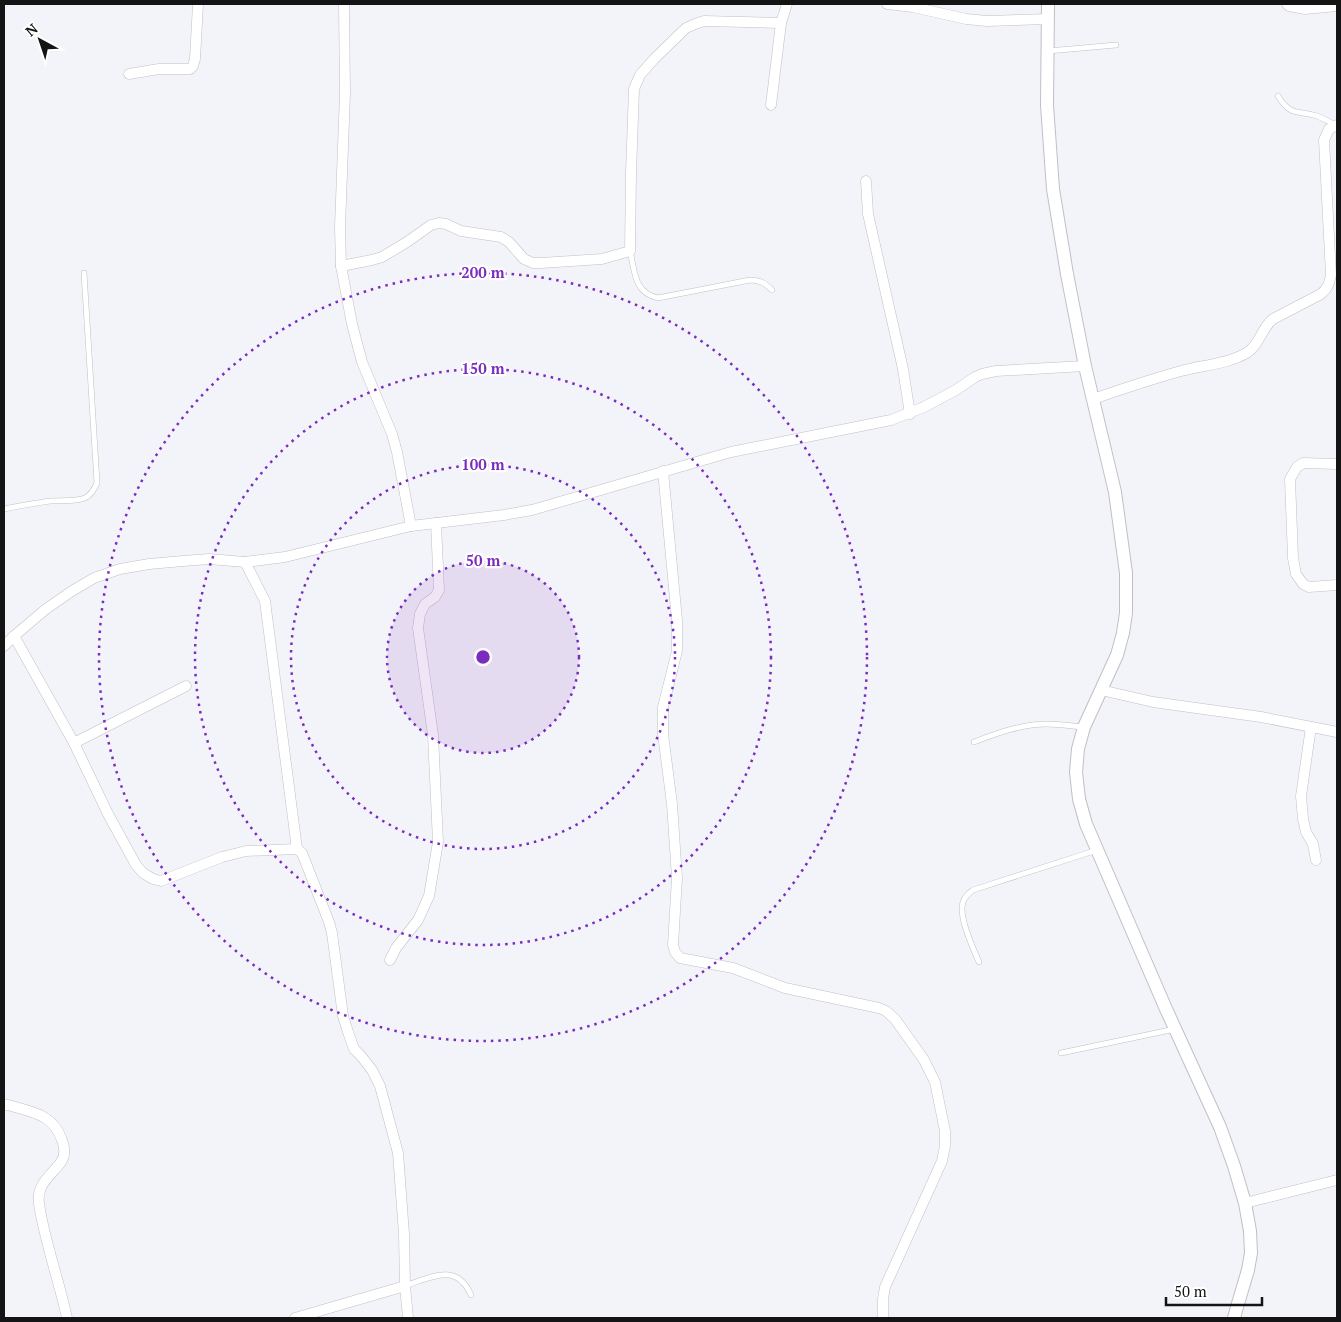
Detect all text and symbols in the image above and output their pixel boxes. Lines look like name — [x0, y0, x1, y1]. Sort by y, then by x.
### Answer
north arrow — [15, 15, 65, 65]
text: N — [21, 19, 42, 40]
text: 200 m — [461, 262, 505, 282]
text: 150 m — [461, 358, 505, 378]
text: 100 m — [461, 454, 505, 474]
text: 50 m — [466, 550, 501, 570]
centre of rings — [474, 648, 492, 666]
scale bar — [1166, 1274, 1262, 1306]
text: 50 m — [1174, 1281, 1207, 1301]

